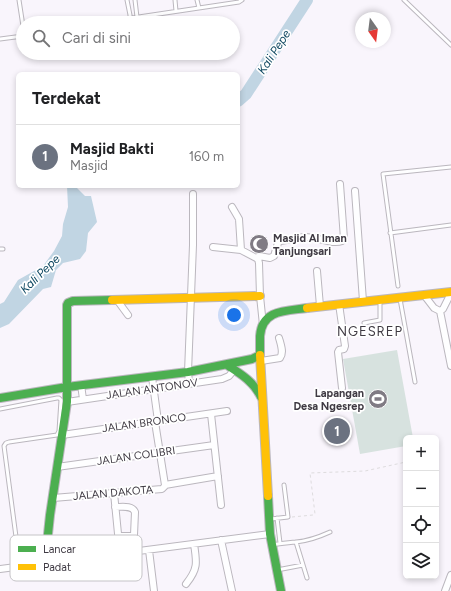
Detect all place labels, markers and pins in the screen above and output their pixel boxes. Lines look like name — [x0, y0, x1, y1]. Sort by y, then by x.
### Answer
place label: Masjid Al Iman Tanjungsari — [273, 232, 347, 258]
mosque icon: Masjid Al Iman Tanjungsari — [248, 233, 270, 255]
place label: Lapangan Desa Ngesrep — [293, 387, 364, 413]
sports icon: Lapangan Desa Ngesrep — [367, 388, 389, 410]
pin: 1 — [324, 416, 350, 446]

